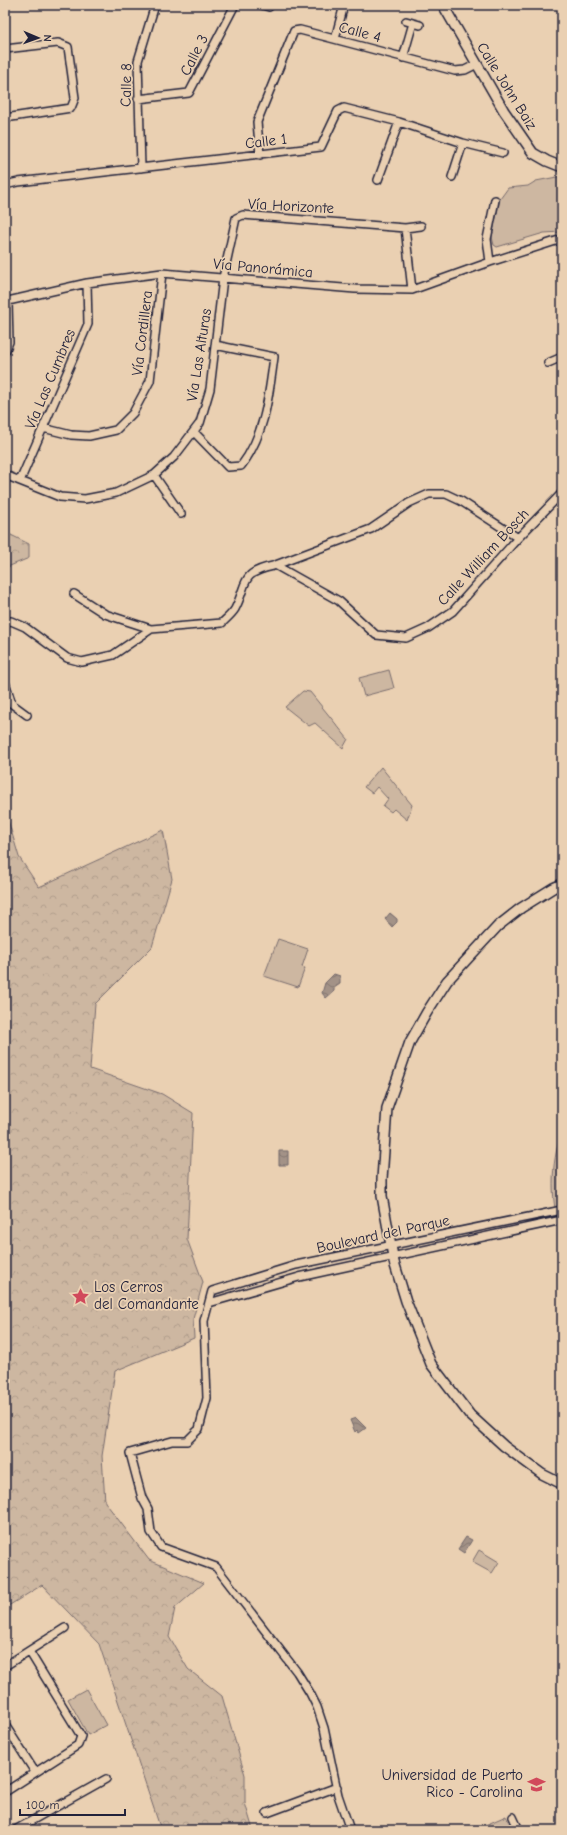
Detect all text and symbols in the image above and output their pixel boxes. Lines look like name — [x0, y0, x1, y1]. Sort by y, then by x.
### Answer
north arrow — [18, 18, 58, 58]
street label: Calle 4 — [337, 18, 383, 46]
street label: Calle 3 — [176, 31, 212, 79]
text: N — [41, 35, 54, 42]
street label: Calle John Baiz — [473, 39, 541, 133]
street label: Calle 8 — [117, 63, 135, 107]
street label: Calle 1 — [244, 130, 288, 152]
street label: Vía Horizonte — [248, 195, 335, 217]
street label: Vía Panorámica — [212, 255, 314, 281]
street label: Vía Cordillera — [128, 289, 156, 377]
street label: Vía Las Alturas — [183, 307, 215, 403]
street label: Vía Las Cumbres — [21, 326, 79, 432]
street label: Calle William Bosch — [433, 505, 533, 609]
street label: Boulevard del Parque — [315, 1211, 452, 1257]
place label: Los Cerros del Comandante — [94, 1278, 199, 1313]
place icon: Los Cerros del Comandante — [71, 1286, 91, 1306]
place label: Universidad de Puerto Rico - Carolina — [381, 1766, 523, 1801]
school or university icon: Universidad de Puerto Rico - Carolina — [526, 1774, 546, 1794]
scale bar — [20, 1791, 125, 1817]
text: 100 m — [26, 1798, 59, 1812]

